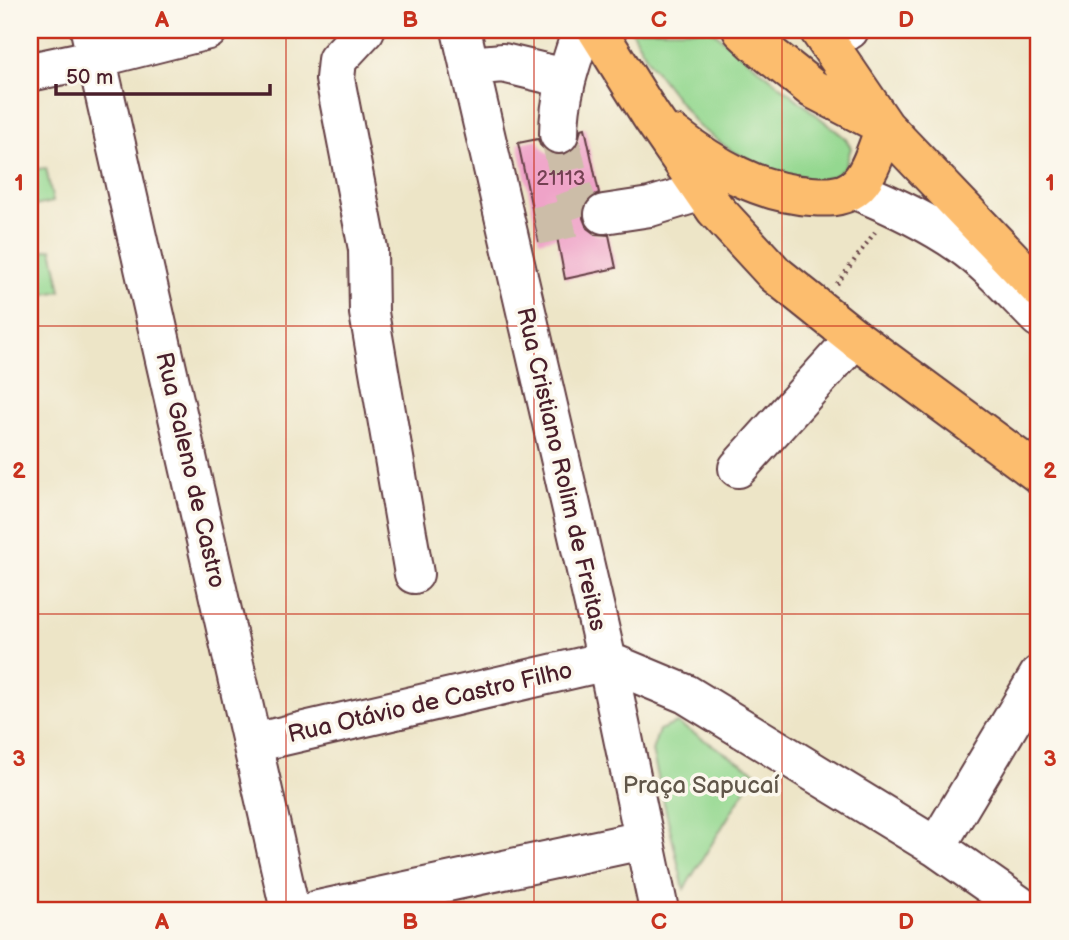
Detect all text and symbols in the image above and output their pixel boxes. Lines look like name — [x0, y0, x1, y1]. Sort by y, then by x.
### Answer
text: A — [154, 6, 170, 34]
text: B — [402, 6, 418, 34]
text: C — [651, 6, 667, 34]
text: D — [898, 6, 914, 34]
scale bar — [56, 52, 270, 96]
text: 50 m — [66, 65, 113, 90]
house number: 21113 — [536, 166, 586, 191]
text: 1 — [14, 169, 24, 197]
text: 1 — [1045, 169, 1055, 197]
street label: Rua Cristiano Rolim de Freitas — [510, 305, 613, 634]
street label: Rua Galeno de Castro — [149, 349, 232, 591]
text: 2 — [12, 457, 26, 485]
text: 2 — [1043, 457, 1057, 485]
street label: Rua Otávio de Castro Filho — [285, 656, 575, 749]
text: 3 — [12, 745, 26, 773]
text: 3 — [1043, 745, 1057, 773]
park label: Praça Sapucaí — [623, 771, 780, 800]
text: A — [154, 908, 170, 936]
text: B — [402, 908, 418, 936]
text: C — [651, 908, 667, 936]
text: D — [898, 908, 914, 936]

